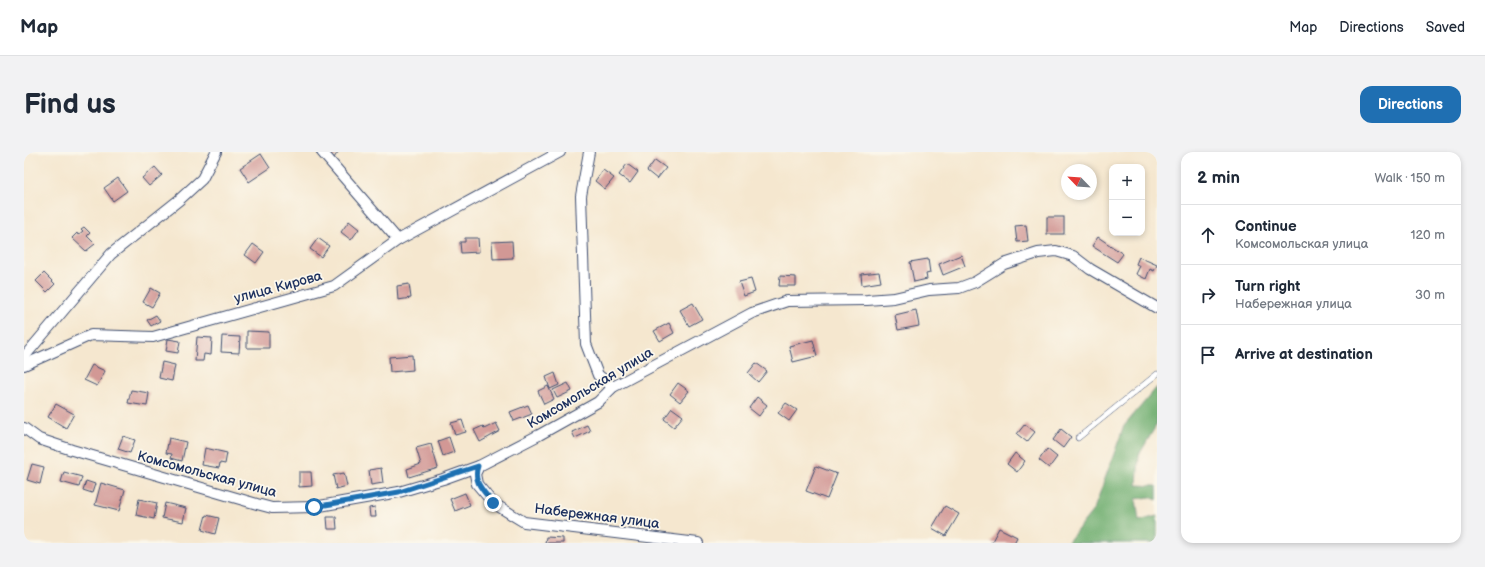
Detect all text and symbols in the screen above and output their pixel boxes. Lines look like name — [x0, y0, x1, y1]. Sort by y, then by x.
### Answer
text: Map — [20, 16, 58, 39]
text: Map — [1289, 19, 1317, 36]
text: Directions — [1339, 19, 1404, 36]
text: Saved — [1426, 19, 1465, 36]
button: Directions — [1360, 86, 1461, 123]
text: Find us — [24, 88, 116, 121]
north arrow — [1061, 164, 1097, 200]
map controls — [1109, 164, 1145, 236]
button: + — [1109, 164, 1145, 200]
text: 2 min — [1197, 168, 1240, 188]
text: Walk · 150 m — [1374, 170, 1445, 186]
button: − — [1109, 200, 1145, 236]
text: Continue — [1235, 217, 1297, 236]
icon: ahead — [1197, 224, 1219, 246]
text: 120 m — [1410, 227, 1445, 243]
text: Комсомольская улица — [1235, 236, 1368, 252]
street label: улица Кирова — [232, 267, 324, 307]
text: Turn right — [1235, 277, 1300, 296]
icon: right — [1197, 284, 1219, 306]
text: 30 m — [1415, 287, 1445, 303]
text: Набережная улица — [1235, 296, 1352, 312]
street label: Комсомольская улица — [524, 343, 657, 432]
icon: arrive — [1197, 344, 1219, 366]
text: Arrive at destination — [1235, 345, 1373, 364]
street label: Комсомольская улица — [135, 447, 279, 501]
route end — [484, 494, 502, 512]
route start — [305, 498, 323, 516]
street label: Набережная улица — [533, 500, 661, 532]

